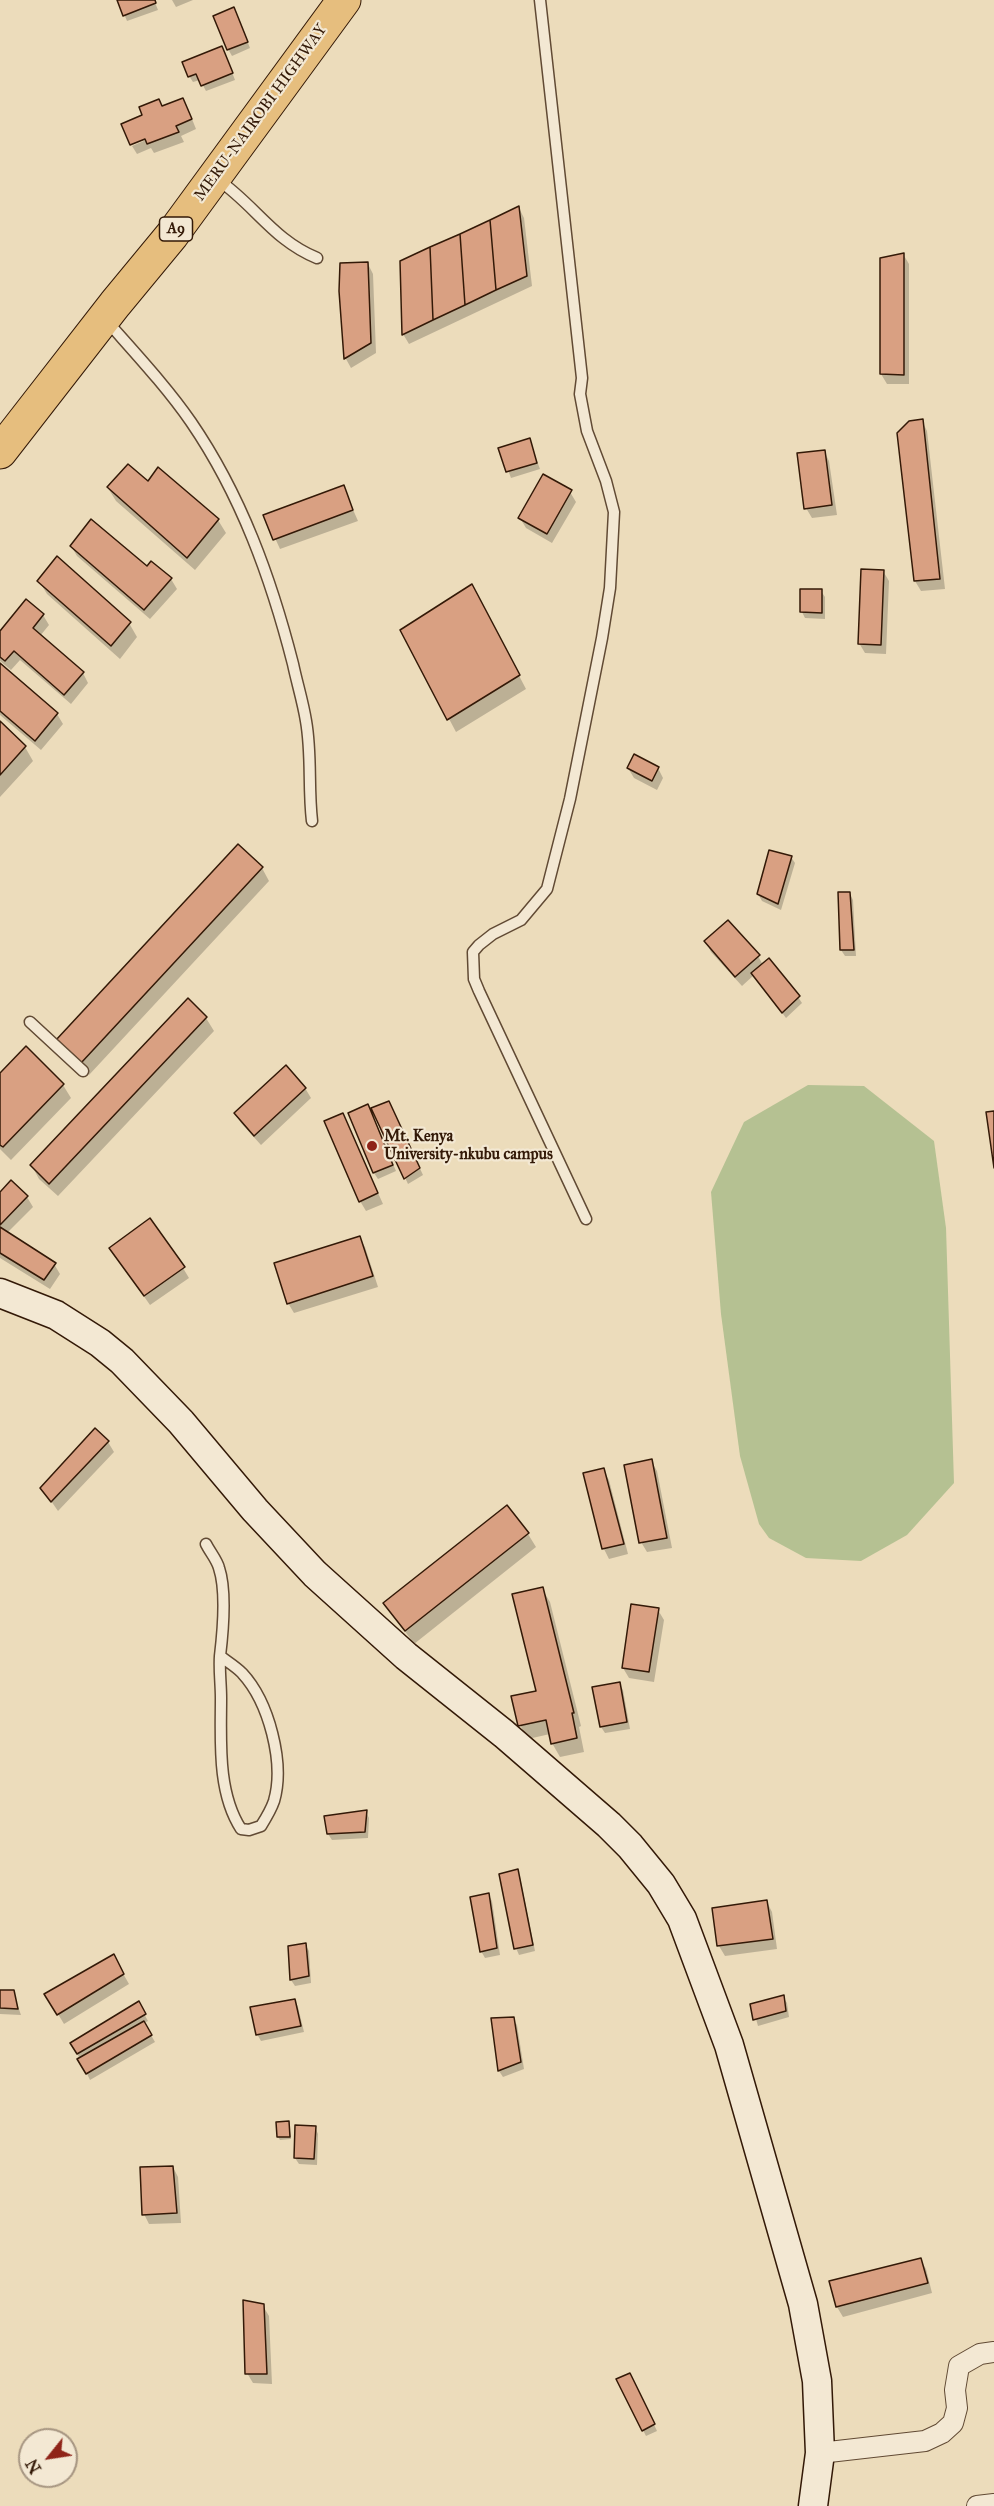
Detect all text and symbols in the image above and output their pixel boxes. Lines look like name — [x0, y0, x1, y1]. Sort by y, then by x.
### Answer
street label: MERU-NAIROBI HIGHWAY — [190, 21, 332, 205]
road number: A9 — [160, 217, 192, 241]
place label: Mt. Kenya University-nkubu campus — [384, 1127, 553, 1165]
marker: Mt. Kenya University-nkubu campus — [365, 1139, 379, 1153]
north arrow — [18, 2428, 78, 2488]
text: N — [22, 2456, 45, 2477]

